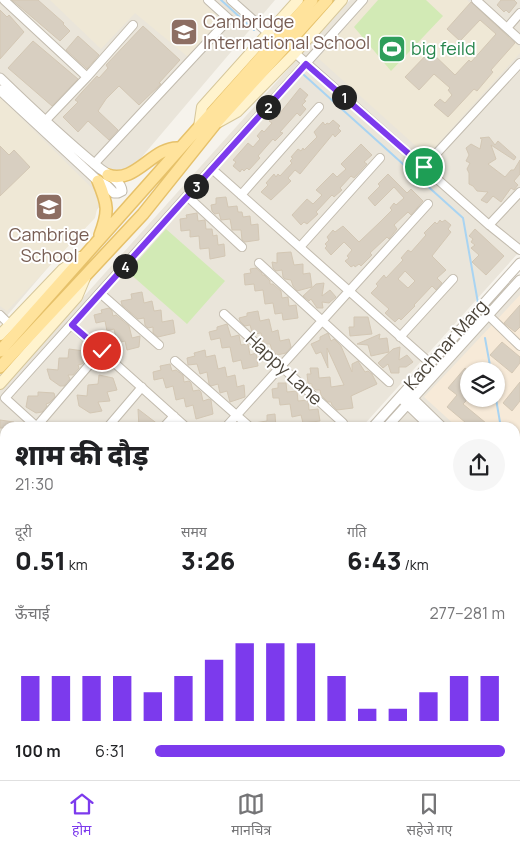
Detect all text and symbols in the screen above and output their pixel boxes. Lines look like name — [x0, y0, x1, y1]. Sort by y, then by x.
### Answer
place label: Cambridge International School — [203, 9, 370, 54]
school or university icon: Cambridge International School — [169, 17, 199, 47]
sports icon: big feild — [377, 34, 407, 64]
place label: big feild — [411, 36, 476, 60]
pin: 1 — [332, 84, 356, 110]
text: 1 — [341, 88, 348, 107]
pin: 2 — [256, 94, 280, 120]
text: 2 — [264, 98, 273, 117]
pin — [403, 146, 445, 188]
icon: arrive — [410, 153, 438, 181]
pin: 3 — [184, 174, 208, 198]
text: 3 — [192, 177, 201, 196]
school or university icon: Cambrige School — [34, 192, 64, 222]
place label: Cambrige School — [9, 222, 89, 267]
pin: 4 — [112, 254, 138, 278]
text: 4 — [121, 257, 130, 276]
street label: Kachnar Marg — [398, 294, 492, 395]
street label: Happy Lane — [241, 327, 328, 410]
pin — [81, 330, 123, 372]
icon: check — [88, 337, 116, 365]
map controls — [460, 362, 505, 407]
button: layers — [460, 362, 505, 407]
text: शाम की दौड़ — [15, 435, 148, 473]
button: share — [453, 439, 505, 491]
text: 21:30 — [15, 473, 54, 495]
text: दूरी — [15, 522, 32, 541]
text: समय — [181, 522, 207, 541]
text: गति — [347, 522, 367, 541]
text: 0.51 — [15, 543, 66, 578]
text: 3:26 — [181, 543, 235, 578]
text: 6:43 — [347, 543, 402, 578]
text: km — [66, 555, 88, 574]
text: /km — [402, 555, 429, 574]
text: ऊँचाई — [15, 602, 50, 624]
text: 277–281 m — [430, 602, 505, 624]
text: 100 m — [15, 740, 61, 762]
text: 6:31 — [95, 740, 125, 762]
tab: होम — [68, 790, 96, 841]
tab: मानचित्र — [231, 790, 271, 841]
tab: सहेजे गए — [407, 790, 452, 841]

